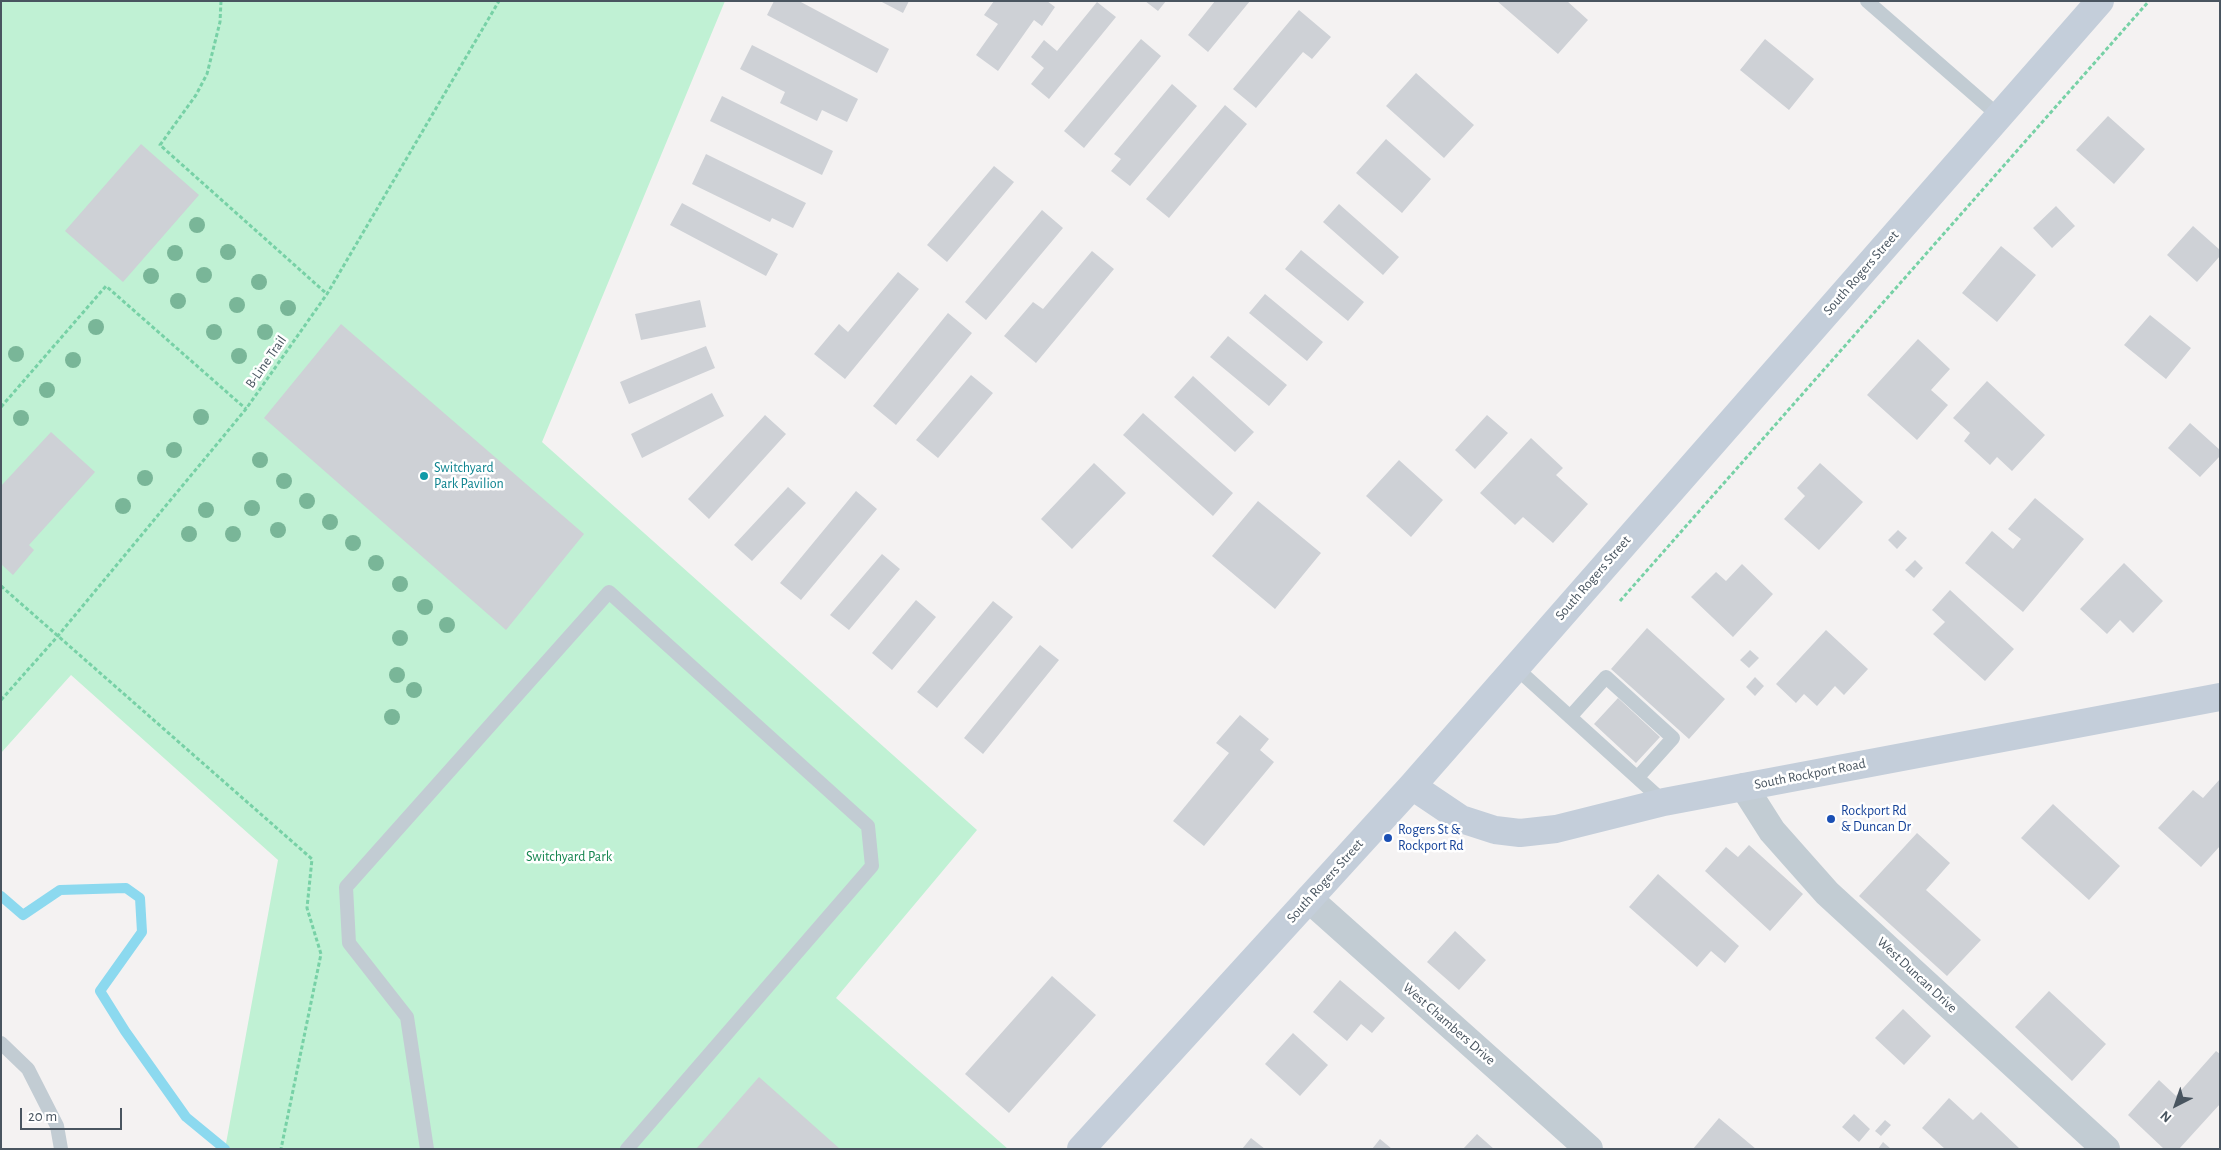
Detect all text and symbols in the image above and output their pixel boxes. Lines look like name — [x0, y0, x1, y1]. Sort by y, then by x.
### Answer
street label: South Rogers Street — [1820, 227, 1902, 319]
street label: B-Line Trail — [242, 333, 290, 391]
place label: Switchyard Park Pavilion — [434, 460, 504, 492]
marker: Switchyard Park Pavilion — [418, 470, 430, 482]
street label: South Rogers Street — [1552, 532, 1634, 624]
street label: South Rockport Road — [1753, 755, 1867, 793]
place label: Rockport Rd & Duncan Dr — [1841, 803, 1911, 836]
marker: Rockport Rd & Duncan Dr — [1825, 813, 1837, 825]
place label: Rogers St & Rockport Rd — [1398, 822, 1464, 854]
marker: Rogers St & Rockport Rd — [1382, 832, 1394, 844]
street label: South Rogers Street — [1283, 836, 1367, 926]
park label: Switchyard Park — [526, 849, 612, 865]
street label: West Duncan Drive — [1873, 933, 1961, 1017]
street label: West Chambers Drive — [1399, 979, 1499, 1069]
north arrow — [2151, 1080, 2201, 1130]
scale bar — [22, 1098, 125, 1130]
text: N — [2158, 1108, 2174, 1125]
text: 20 m — [28, 1109, 57, 1124]

